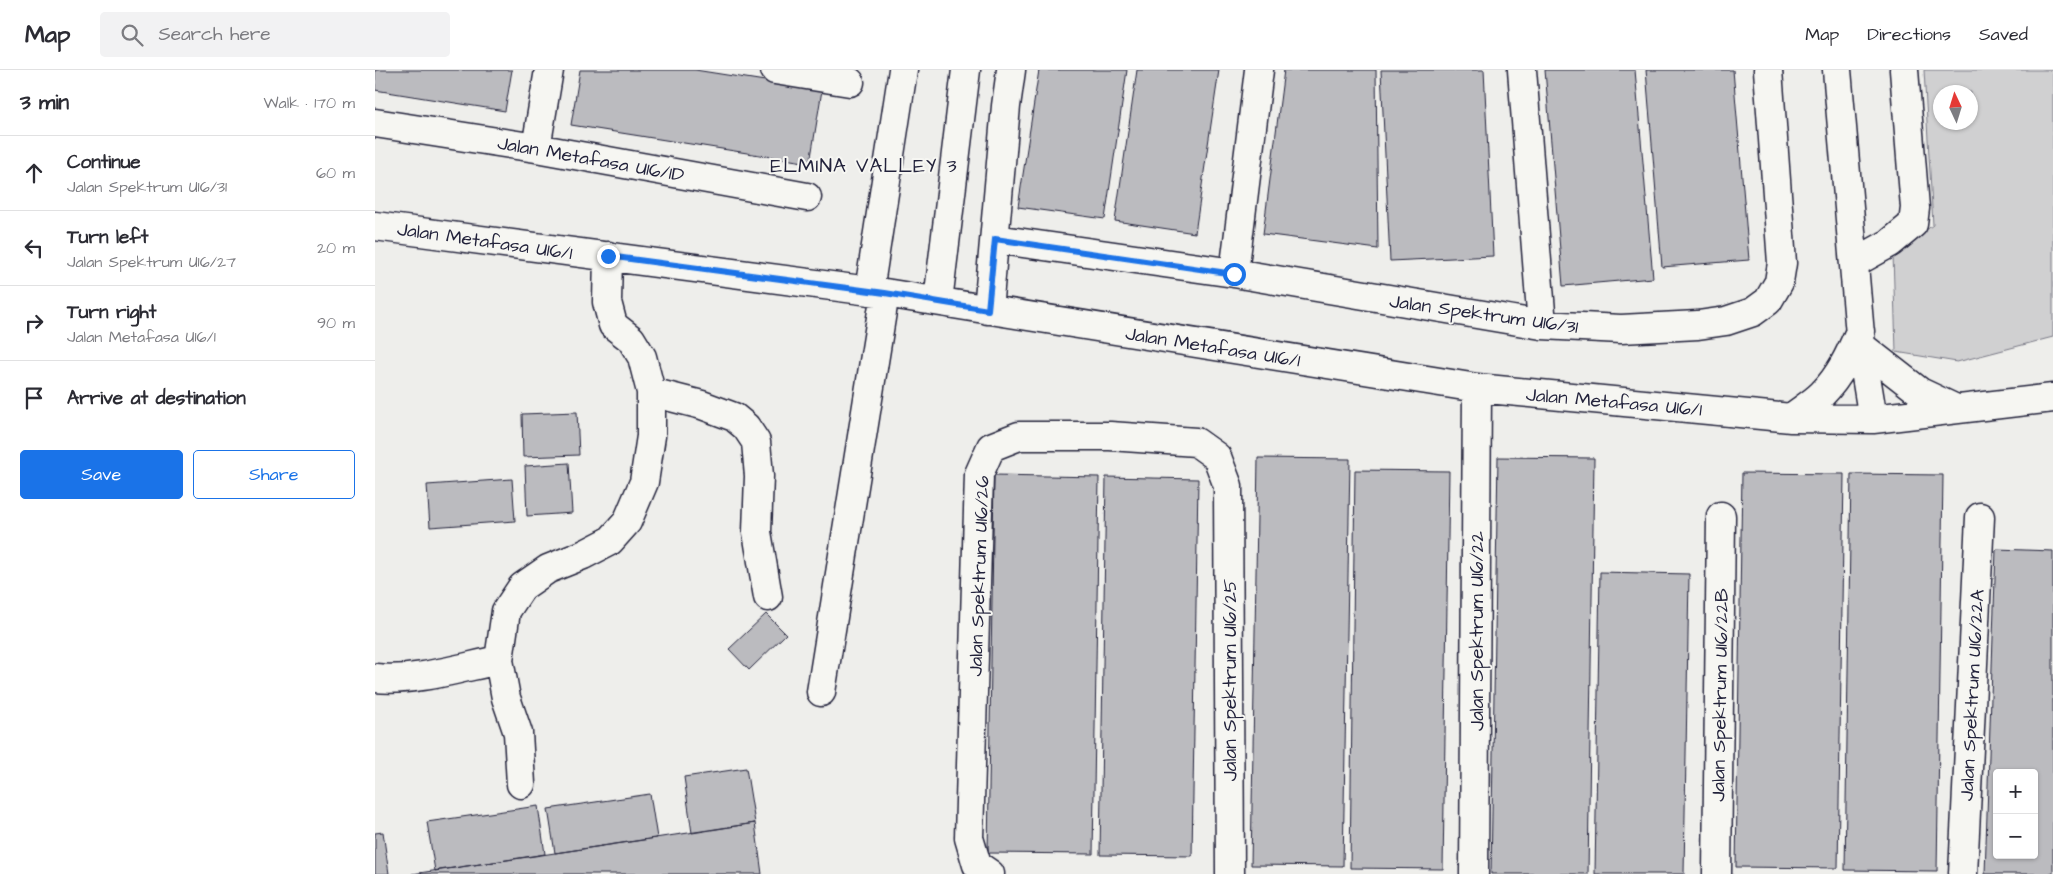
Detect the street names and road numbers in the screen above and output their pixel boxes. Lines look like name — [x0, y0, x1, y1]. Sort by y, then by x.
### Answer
street label: Jalan Metafasa U16/1D — [495, 130, 686, 189]
street label: Jalan Metafasa U16/1 — [395, 216, 575, 267]
street label: Jalan Spektrum U16/31 — [1388, 288, 1580, 341]
street label: Jalan Metafasa U16/1 — [1123, 320, 1303, 375]
street label: Jalan Metafasa U16/1 — [1525, 381, 1704, 424]
street label: Jalan Spektrum U16/26 — [963, 475, 996, 677]
street label: Jalan Spektrum U16/22 — [1464, 531, 1491, 731]
street label: Jalan Spektrum U16/25 — [1217, 578, 1244, 781]
street label: Jalan Spektrum U16/22B — [1705, 588, 1736, 802]
street label: Jalan Spektrum U16/22A — [1953, 589, 1992, 802]

